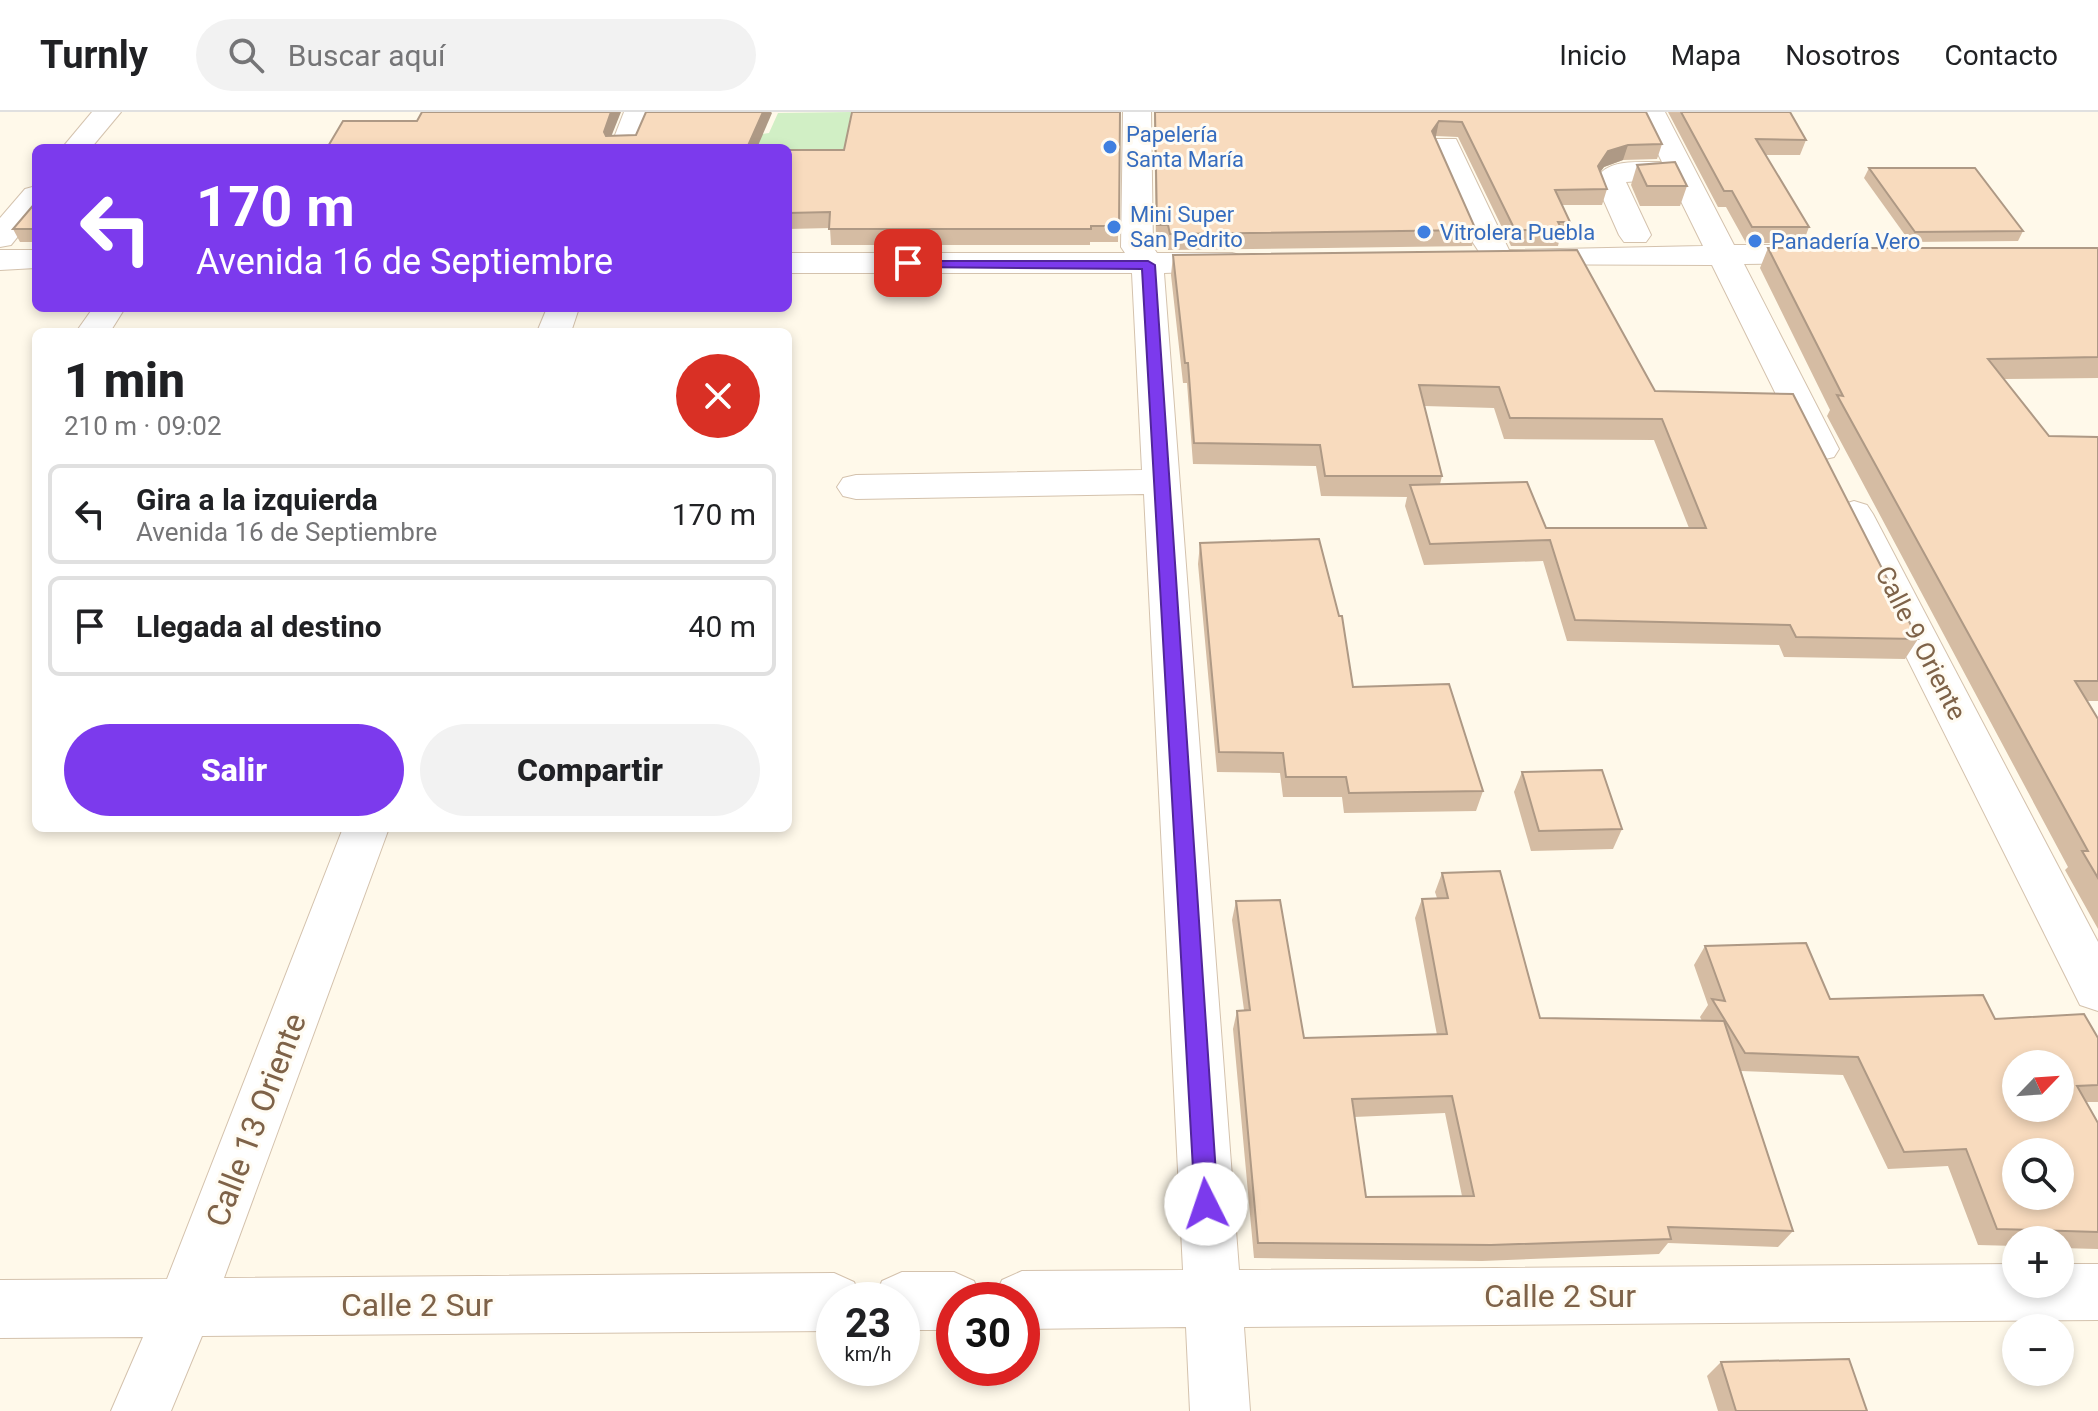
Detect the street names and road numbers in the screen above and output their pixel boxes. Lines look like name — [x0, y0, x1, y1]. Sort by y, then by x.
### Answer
street label: Calle 9 Oriente — [1869, 561, 1973, 725]
street label: Calle 13 Oriente — [198, 1008, 314, 1232]
street label: Calle 2 Sur — [1484, 1277, 1636, 1315]
street label: Calle 2 Sur — [341, 1286, 493, 1324]

